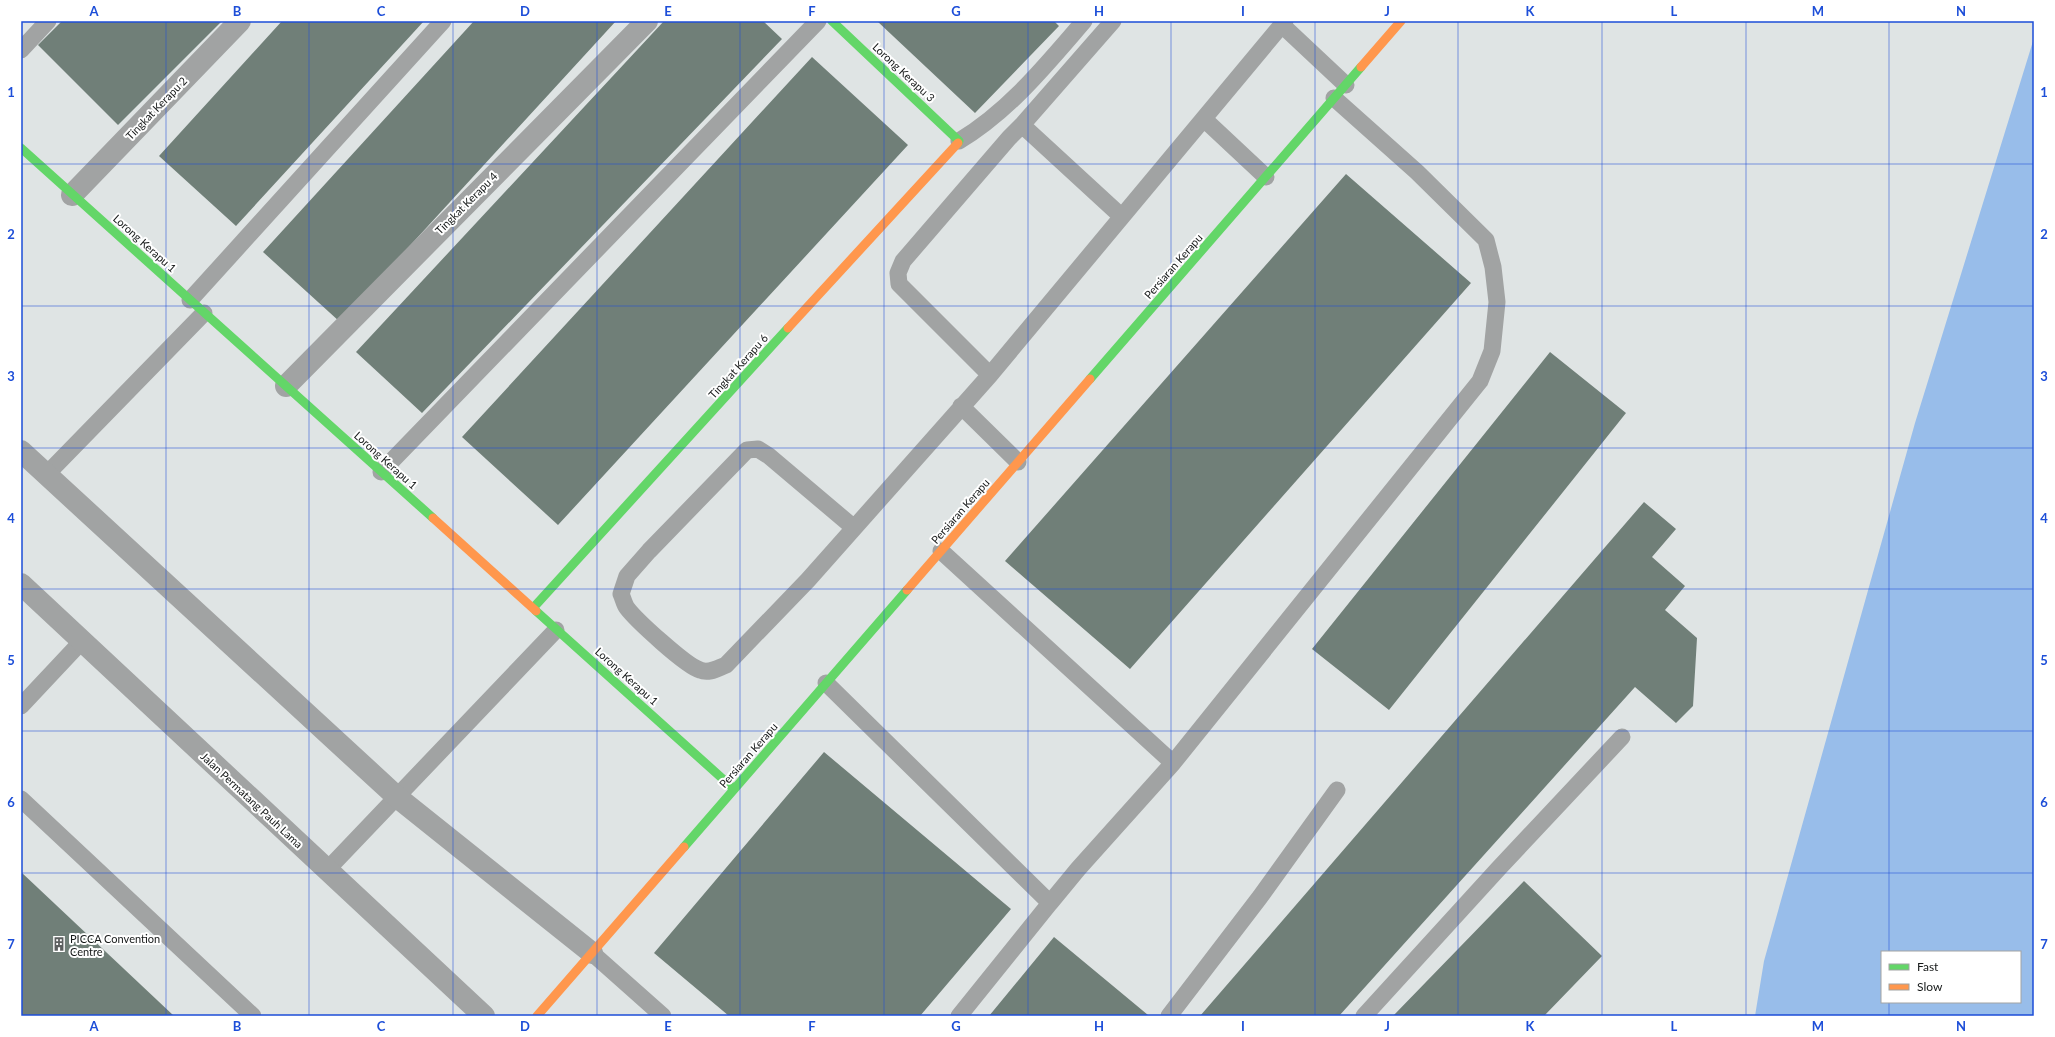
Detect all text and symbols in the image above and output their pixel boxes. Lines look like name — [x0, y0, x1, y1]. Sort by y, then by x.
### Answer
text: A — [88, 3, 99, 19]
text: B — [233, 3, 242, 19]
text: C — [377, 3, 386, 19]
text: D — [520, 3, 530, 19]
text: E — [664, 3, 672, 19]
text: F — [808, 3, 816, 19]
text: G — [951, 3, 961, 19]
text: H — [1094, 3, 1104, 19]
text: I — [1241, 3, 1245, 19]
text: J — [1384, 3, 1390, 19]
text: K — [1526, 3, 1536, 19]
text: L — [1671, 3, 1678, 19]
text: M — [1812, 3, 1824, 19]
text: N — [1956, 3, 1966, 19]
street label: Lorong Kerapu 3 — [870, 40, 938, 104]
street label: Tingkat Kerapu 2 — [123, 74, 189, 142]
text: 1 — [7, 84, 15, 100]
text: 1 — [2040, 84, 2048, 100]
street label: Tingkat Kerapu 4 — [432, 169, 500, 237]
street label: Lorong Kerapu 1 — [111, 211, 179, 275]
text: 2 — [7, 226, 15, 242]
text: 2 — [2040, 226, 2048, 242]
street label: Persiaran Kerapu — [1141, 231, 1205, 301]
street label: Tingkat Kerapu 6 — [706, 331, 770, 401]
text: 3 — [7, 368, 15, 384]
text: 3 — [2040, 368, 2048, 384]
street label: Lorong Kerapu 1 — [352, 428, 420, 492]
street label: Persiaran Kerapu — [928, 476, 992, 546]
text: 4 — [7, 510, 15, 526]
text: 4 — [2040, 510, 2048, 526]
street label: Lorong Kerapu 1 — [593, 644, 661, 708]
text: 5 — [7, 652, 15, 668]
text: 5 — [2040, 652, 2048, 668]
street label: Persiaran Kerapu — [716, 720, 780, 790]
street label: Jalan Permatang Pauh Lama — [198, 749, 306, 851]
text: 6 — [7, 794, 15, 810]
text: 6 — [2040, 794, 2048, 810]
place label: PICCA Convention Centre — [70, 932, 160, 958]
text: 7 — [7, 936, 15, 952]
building icon: PICCA Convention Centre — [51, 936, 67, 952]
text: 7 — [2040, 936, 2048, 952]
legend — [1881, 951, 2021, 1003]
text: Fast — [1917, 959, 1939, 974]
text: Slow — [1917, 979, 1943, 994]
text: A — [88, 1018, 99, 1034]
text: B — [233, 1018, 242, 1034]
text: C — [377, 1018, 386, 1034]
text: D — [520, 1018, 530, 1034]
text: E — [664, 1018, 672, 1034]
text: F — [808, 1018, 816, 1034]
text: G — [951, 1018, 961, 1034]
text: H — [1094, 1018, 1104, 1034]
text: I — [1241, 1018, 1245, 1034]
text: J — [1384, 1018, 1390, 1034]
text: K — [1526, 1018, 1536, 1034]
text: L — [1671, 1018, 1678, 1034]
text: M — [1812, 1018, 1824, 1034]
text: N — [1956, 1018, 1966, 1034]

